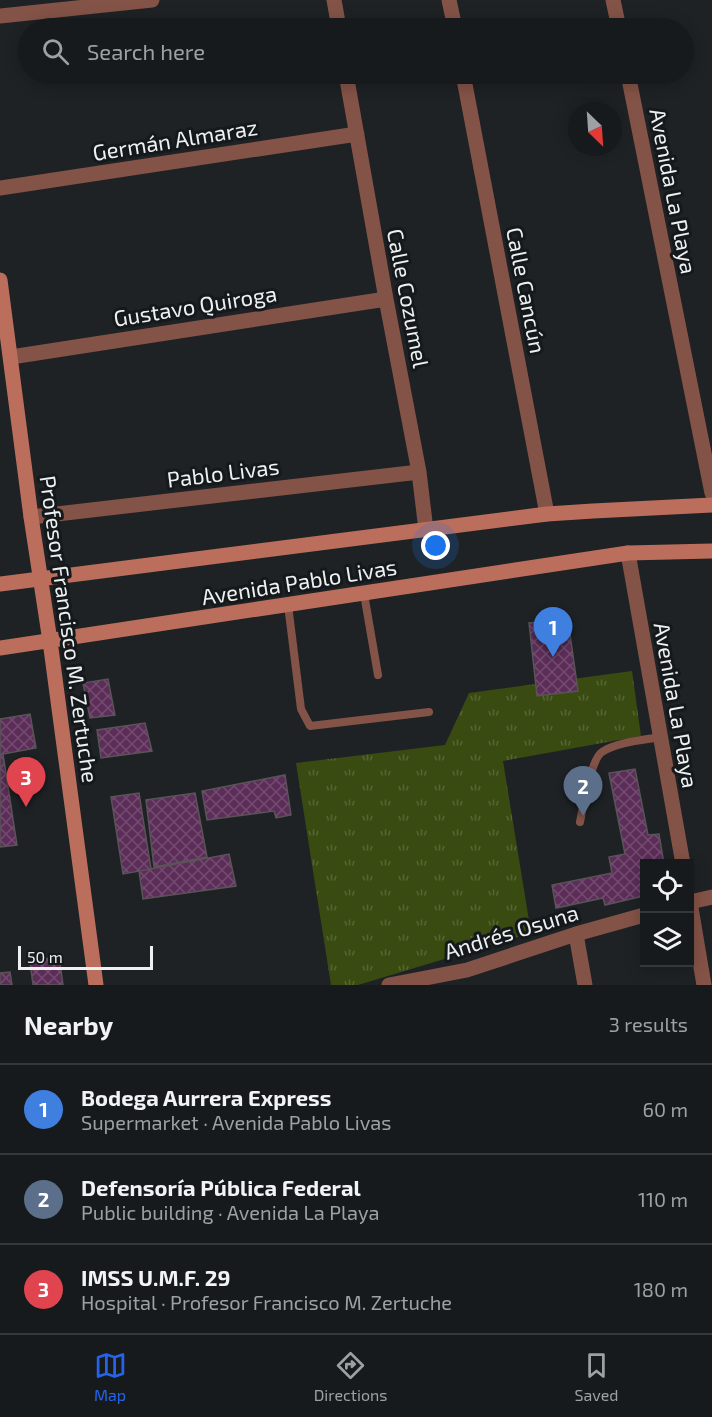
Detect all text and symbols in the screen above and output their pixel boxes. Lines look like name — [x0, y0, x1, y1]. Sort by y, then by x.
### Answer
search box — [18, 18, 694, 84]
icon: search — [39, 35, 72, 68]
text: Search here — [87, 38, 205, 64]
north arrow — [568, 102, 622, 156]
street label: Avenida La Playa — [645, 106, 703, 276]
street label: Germán Almaraz — [91, 113, 259, 165]
street label: Calle Cancún — [502, 225, 552, 355]
street label: Calle Cozumel — [383, 226, 435, 370]
street label: Gustavo Quiroga — [112, 279, 279, 332]
street label: Pablo Livas — [165, 452, 281, 492]
street label: Profesor Francisco M. Zertuche — [36, 474, 104, 784]
your location — [421, 531, 450, 560]
street label: Avenida Pablo Livas — [199, 553, 399, 609]
pin: 1 — [534, 608, 572, 657]
street label: Avenida La Playa — [650, 620, 704, 790]
pin: 3 — [6, 758, 46, 807]
pin: 2 — [564, 766, 602, 816]
map controls — [640, 859, 694, 967]
button: locate — [640, 859, 694, 913]
street label: Andrés Osuna — [441, 898, 581, 964]
button: layers — [640, 913, 694, 967]
scale bar — [18, 943, 153, 970]
text: 50 m — [27, 947, 63, 966]
text: Nearby — [24, 1009, 113, 1040]
text: 3 results — [609, 1012, 688, 1036]
text: Bodega Aurrera Express — [81, 1084, 331, 1110]
text: 1 — [39, 1097, 48, 1121]
text: 60 m — [643, 1097, 688, 1121]
text: Supermarket · Avenida Pablo Livas — [81, 1110, 391, 1134]
text: Defensoría Pública Federal — [81, 1174, 361, 1200]
text: 2 — [38, 1187, 49, 1211]
text: 110 m — [638, 1187, 688, 1211]
text: Public building · Avenida La Playa — [81, 1200, 379, 1224]
text: IMSS U.M.F. 29 — [81, 1264, 231, 1290]
text: 3 — [38, 1277, 49, 1301]
text: 180 m — [634, 1277, 688, 1301]
text: Hospital · Profesor Francisco M. Zertuche — [81, 1290, 452, 1314]
tab: Map — [94, 1349, 127, 1404]
tab: Directions — [314, 1349, 387, 1404]
tab: Saved — [575, 1349, 618, 1404]

